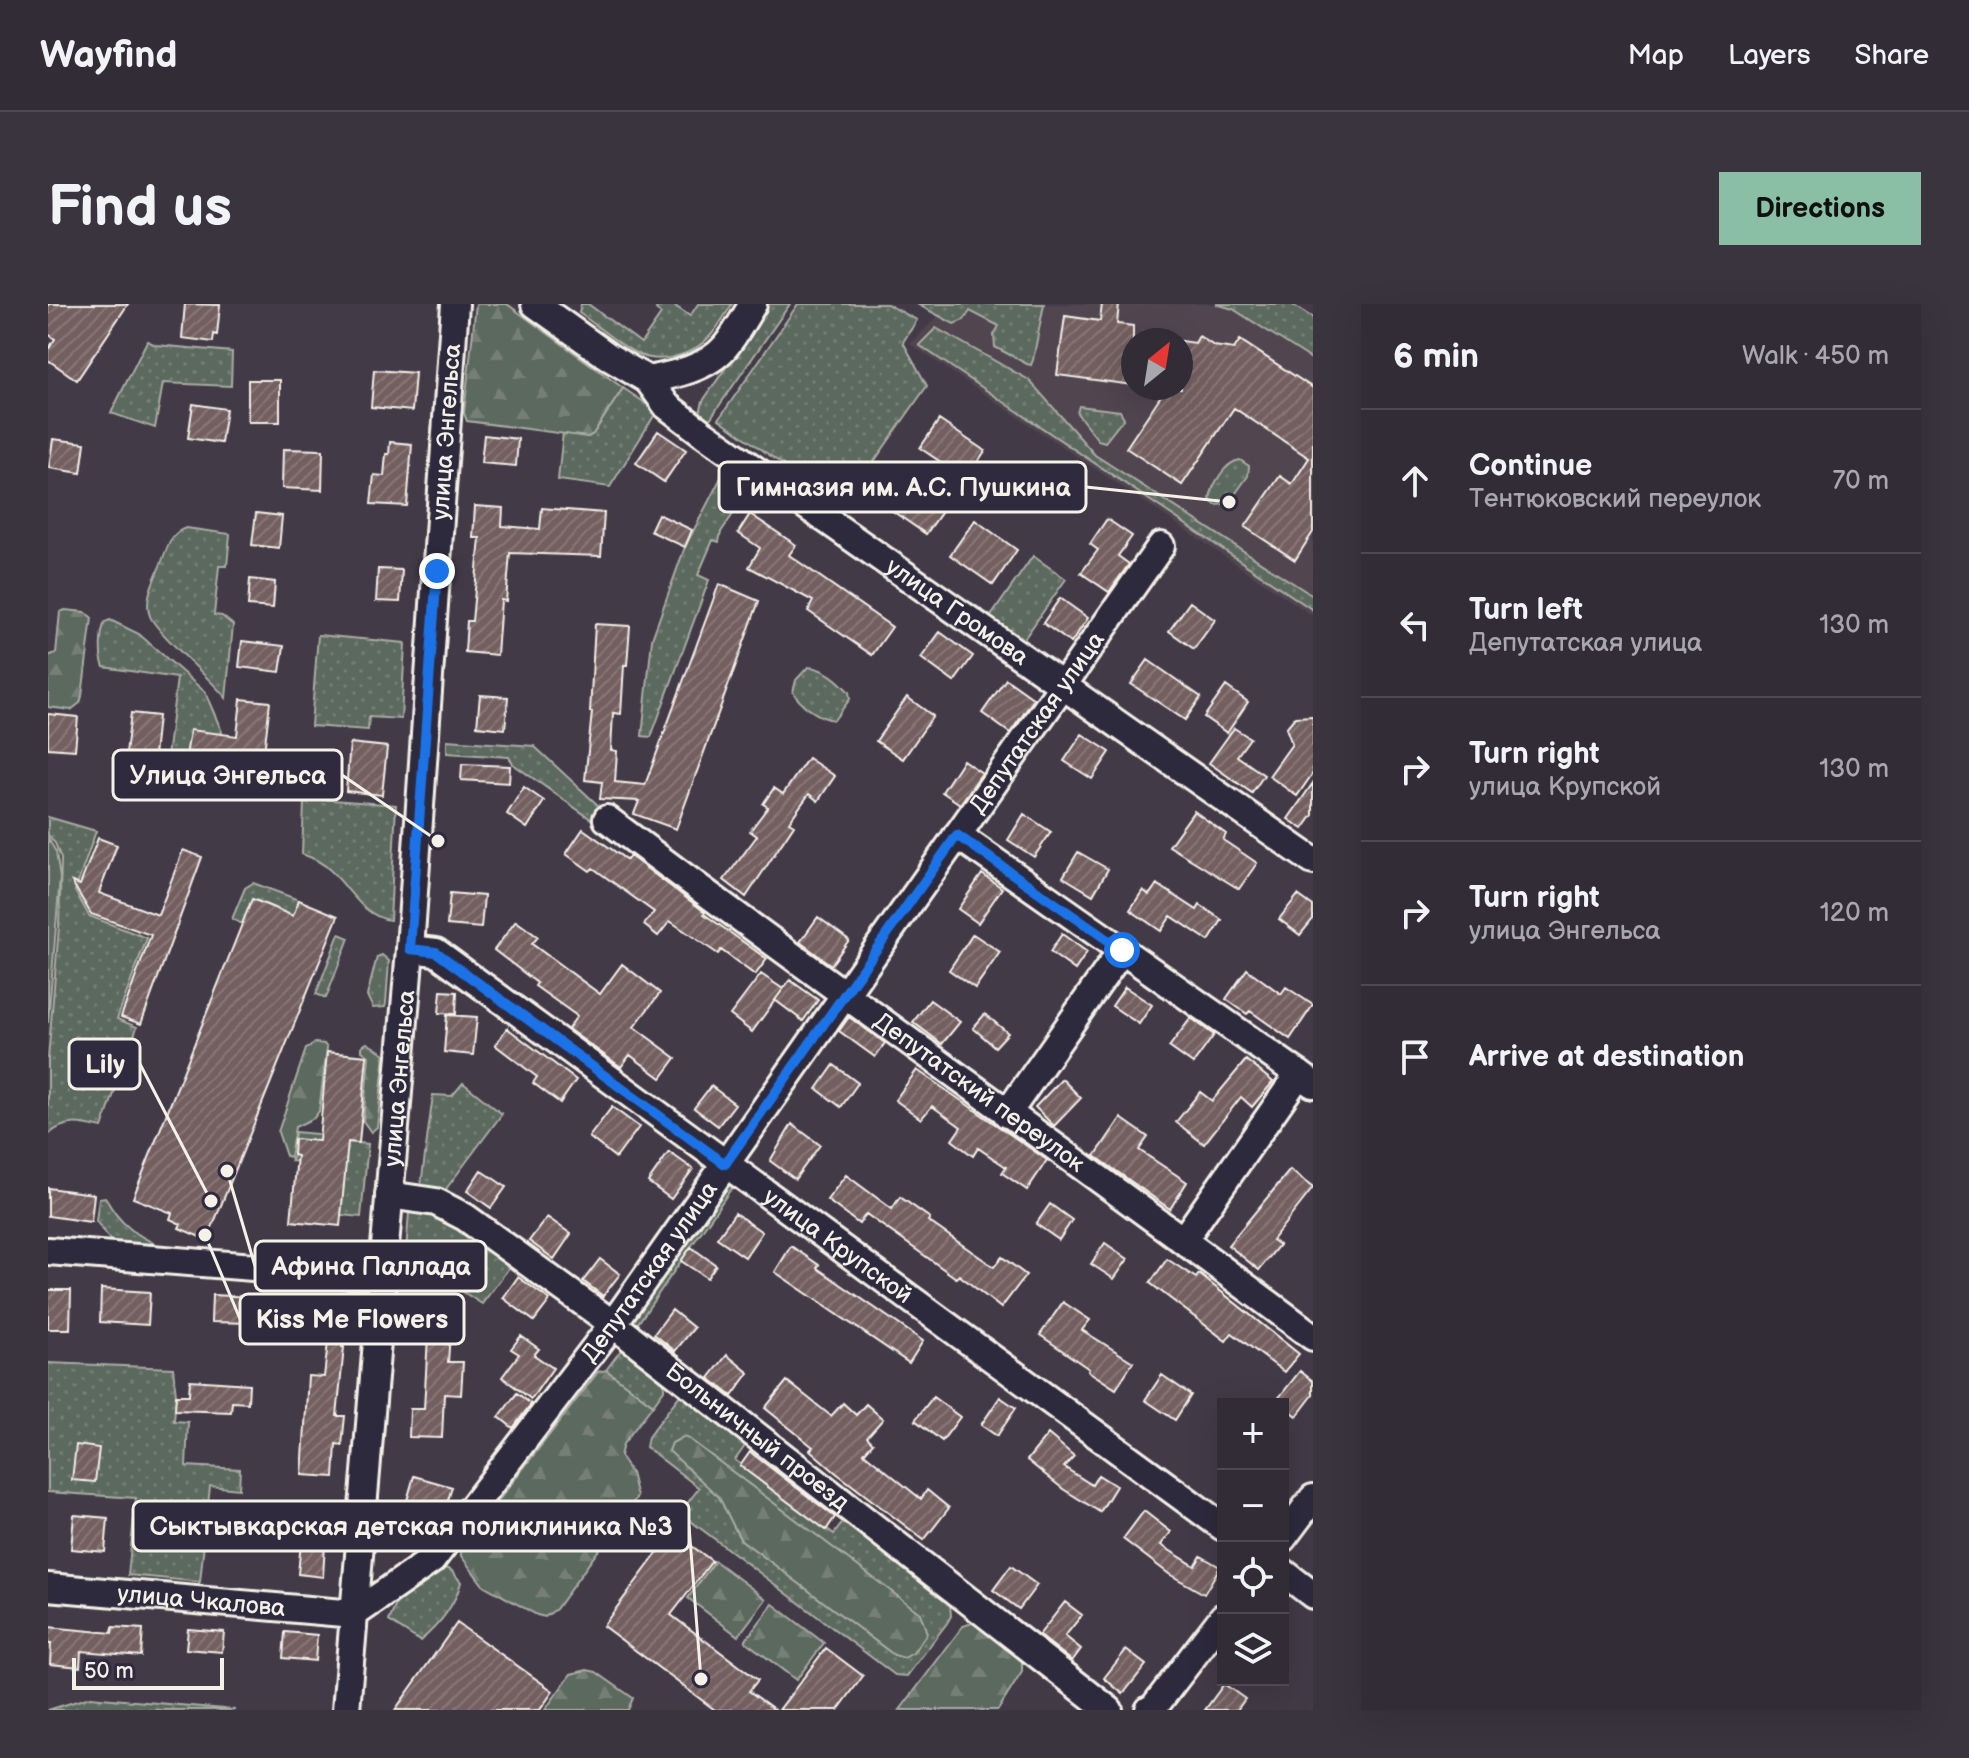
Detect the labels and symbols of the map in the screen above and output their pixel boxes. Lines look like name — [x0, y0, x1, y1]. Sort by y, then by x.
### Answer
north arrow — [1121, 328, 1193, 400]
street label: улица Энгельса — [425, 343, 467, 521]
callout: Гимназия им. А.С. Пушкина — [719, 462, 1086, 512]
text: Гимназия им. А.С. Пушкина — [735, 473, 1071, 504]
street label: улица Громова — [880, 552, 1034, 672]
route end — [419, 553, 455, 589]
street label: Депутатская улица — [963, 626, 1111, 819]
callout: Улица Энгельса — [113, 750, 342, 800]
text: Улица Энгельса — [130, 761, 327, 792]
route start — [1104, 932, 1140, 968]
street label: улица Энгельса — [377, 989, 421, 1168]
street label: Депутатский переулок — [868, 1006, 1091, 1178]
callout: Lily — [69, 1039, 140, 1089]
text: Lily — [85, 1050, 125, 1081]
street label: Депутатская улица — [575, 1175, 724, 1368]
street label: улица Крупской — [758, 1182, 918, 1310]
callout: Афина Паллада — [255, 1241, 486, 1291]
text: Афина Паллада — [270, 1252, 471, 1283]
callout: Kiss Me Flowers — [240, 1294, 464, 1344]
text: Kiss Me Flowers — [256, 1305, 448, 1336]
street label: Больничный проезд — [660, 1356, 855, 1517]
callout: Сыктывкарская детская поликлиника №3 — [133, 1501, 689, 1551]
text: Сыктывкарская детская поликлиника №3 — [149, 1512, 673, 1543]
street label: улица Чкалова — [116, 1579, 287, 1622]
scale bar — [72, 1654, 224, 1690]

